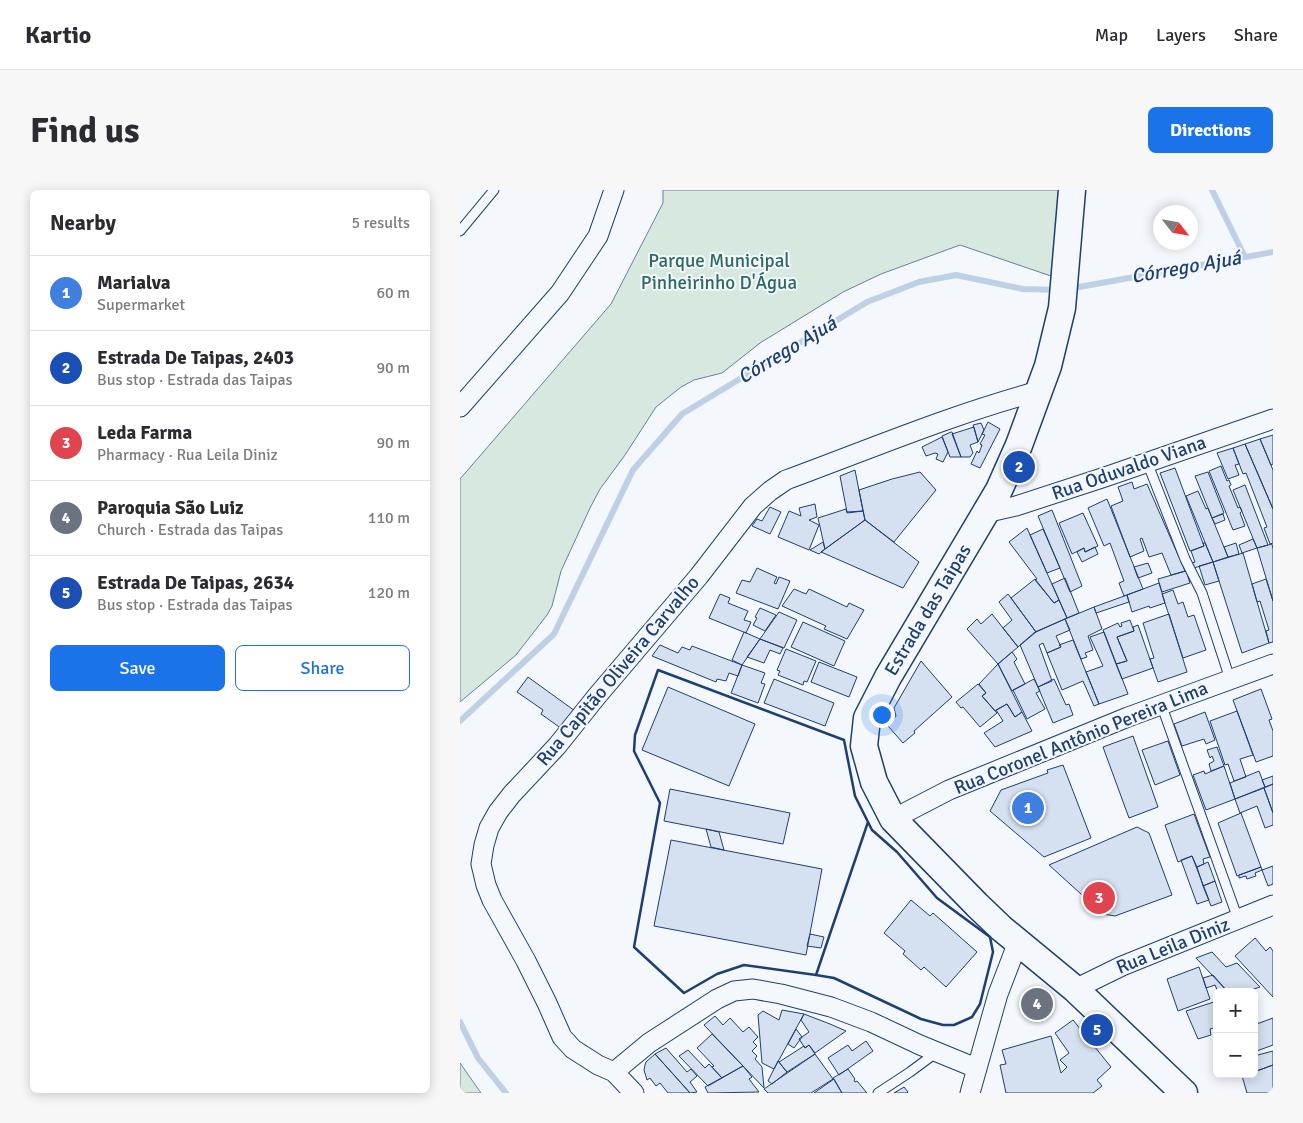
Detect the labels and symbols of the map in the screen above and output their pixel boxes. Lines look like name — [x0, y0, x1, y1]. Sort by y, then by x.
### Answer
north arrow — [1153, 205, 1198, 250]
water label: Córrego Ajuá — [1129, 245, 1245, 289]
park label: Parque Municipal Pinheirinho D'Água — [641, 249, 797, 295]
water label: Córrego Ajuá — [733, 310, 843, 389]
street label: Rua Oduvaldo Viana — [1049, 430, 1209, 506]
pin: 2 — [1003, 448, 1035, 486]
street label: Estrada das Taipas — [879, 540, 977, 680]
street label: Rua Capitão Oliveira Carvalho — [531, 571, 705, 771]
street label: Rua Coronel Antônio Pereira Lima — [951, 676, 1211, 800]
your location — [869, 702, 895, 728]
pin: 1 — [1012, 789, 1044, 827]
pin: 3 — [1083, 879, 1115, 917]
street label: Rua Leila Diniz — [1113, 912, 1233, 980]
pin: 4 — [1021, 985, 1053, 1023]
pin: 5 — [1081, 1011, 1113, 1049]

